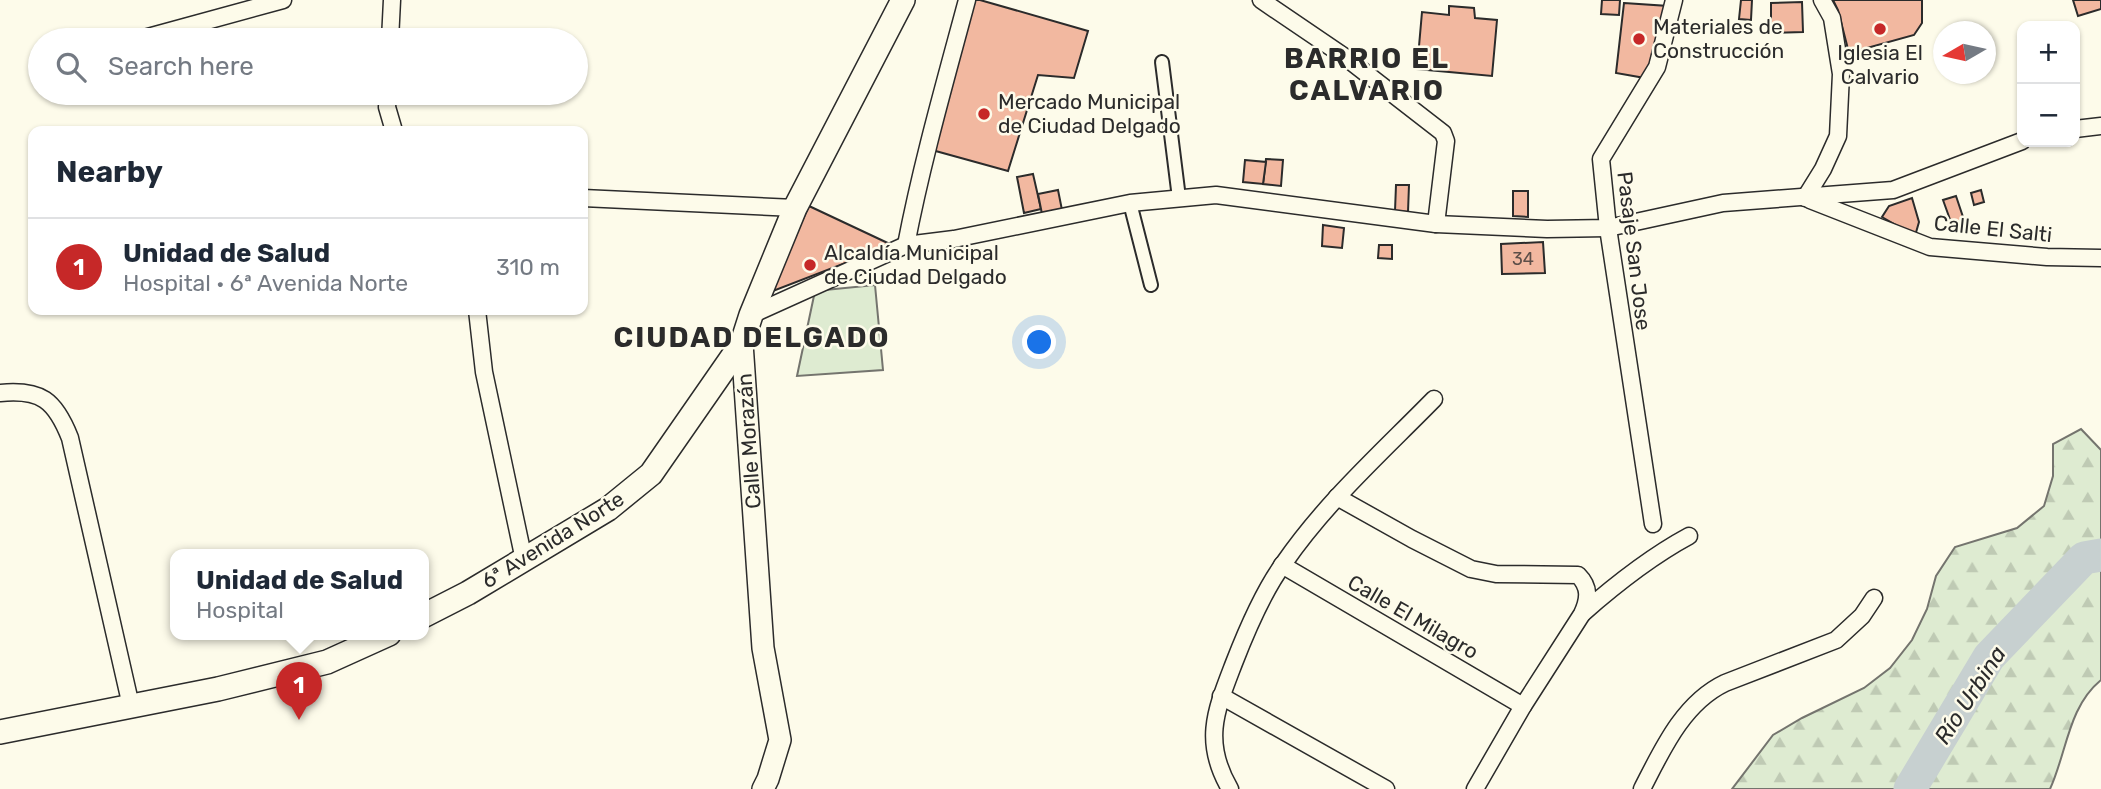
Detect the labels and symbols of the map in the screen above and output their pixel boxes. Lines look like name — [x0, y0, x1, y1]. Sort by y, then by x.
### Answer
place label: Materiales de Construcción — [1653, 14, 1784, 63]
marker: Iglesia El Calvario — [1872, 21, 1888, 37]
north arrow — [1933, 21, 1996, 84]
marker: Materiales de Construcción — [1631, 31, 1647, 47]
place label: Iglesia El Calvario — [1837, 40, 1923, 89]
district label: BARRIO EL CALVARIO — [1284, 42, 1450, 107]
place label: Mercado Municipal de Ciudad Delgado — [998, 89, 1181, 138]
marker: Mercado Municipal de Ciudad Delgado — [976, 106, 992, 122]
street label: Pasaje San Jose — [1612, 170, 1657, 332]
street label: Calle El Salti — [1933, 210, 2053, 247]
place label: Alcaldía Municipal de Ciudad Delgado — [824, 240, 1007, 289]
house number: 34 — [1512, 248, 1534, 270]
marker: Alcaldía Municipal de Ciudad Delgado — [802, 257, 818, 273]
district label: CIUDAD DELGADO — [614, 321, 890, 354]
your location — [1022, 325, 1056, 359]
street label: Calle Morazán — [731, 372, 766, 510]
street label: 6ª Avenida Norte — [477, 486, 628, 593]
street label: Calle El Milagro — [1344, 569, 1483, 664]
water label: Río Urbina — [1928, 641, 2012, 749]
pin: 1 — [276, 662, 322, 720]

